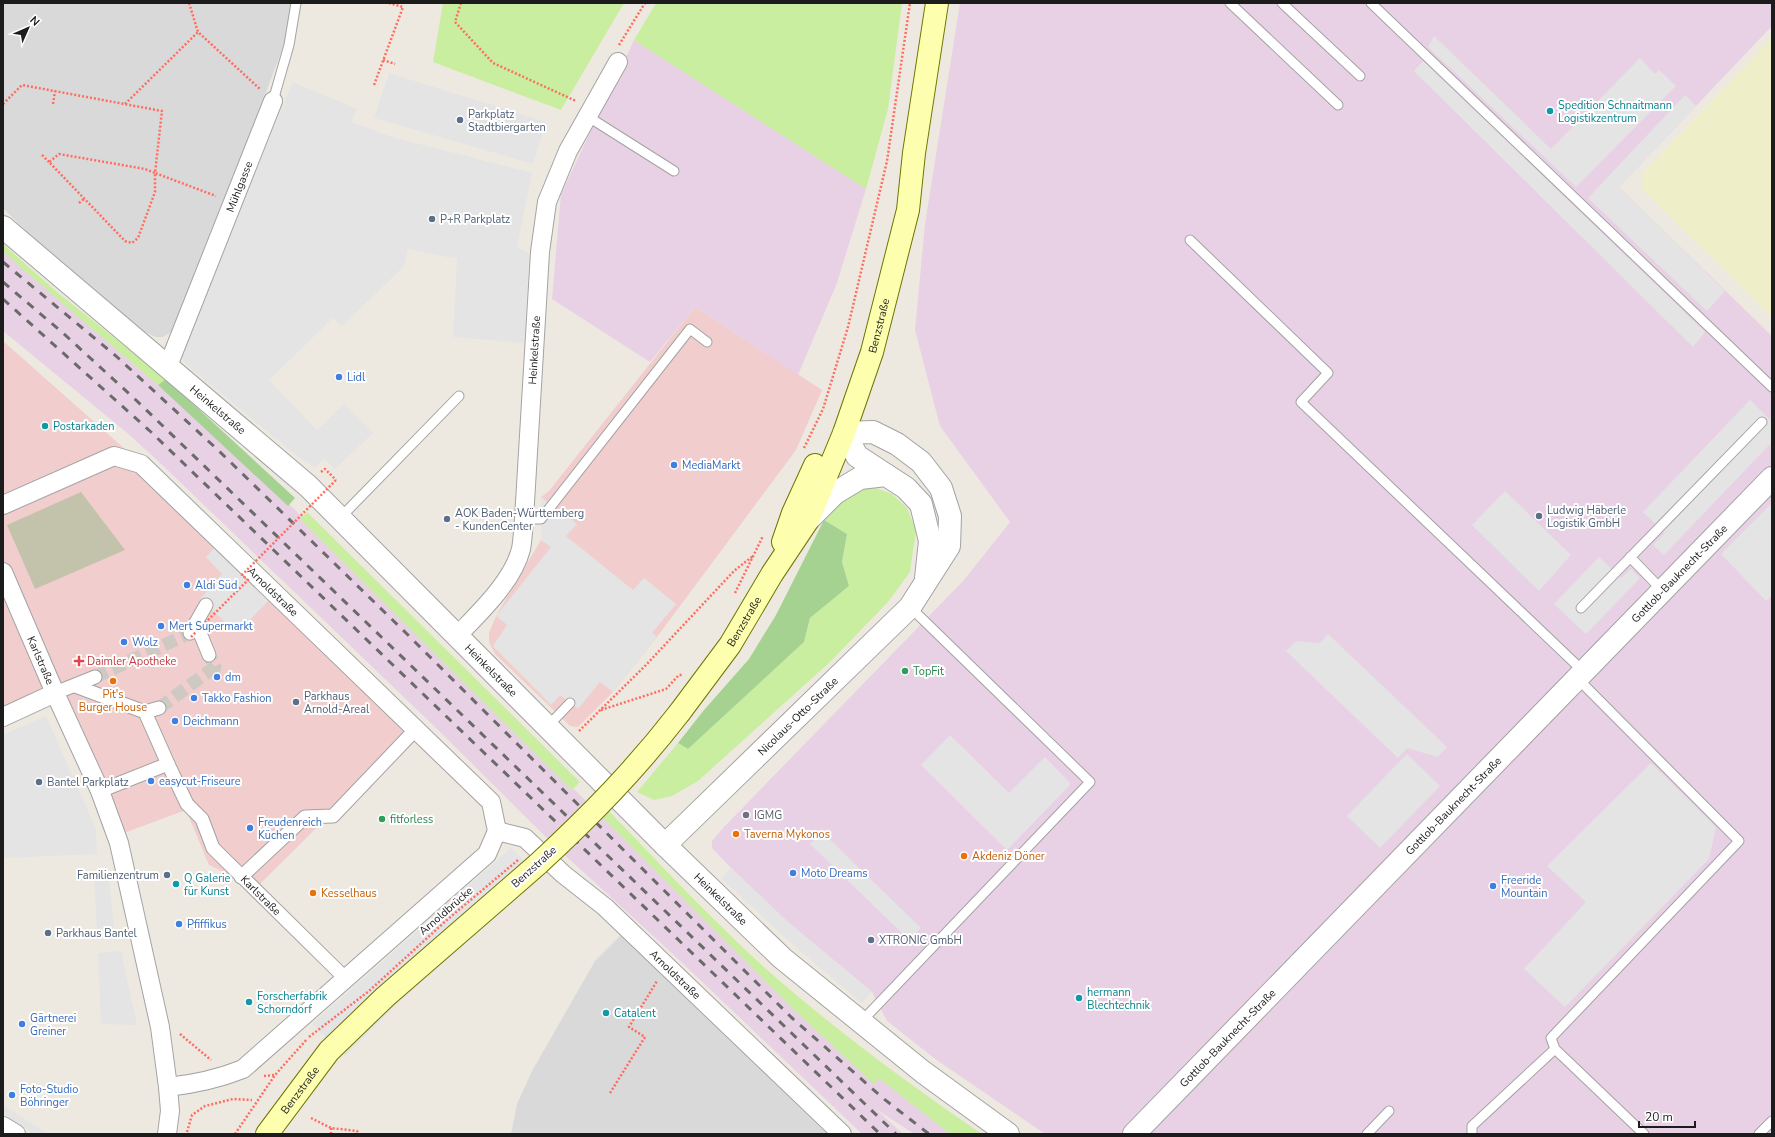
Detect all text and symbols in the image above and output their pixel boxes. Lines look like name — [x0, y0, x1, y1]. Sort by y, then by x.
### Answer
north arrow — [8, 8, 48, 48]
text: N — [27, 13, 43, 29]
place label: Spedition Schnaitmann Logistikzentrum — [1558, 98, 1672, 126]
marker: Spedition Schnaitmann Logistikzentrum — [1545, 106, 1555, 116]
place label: Parkplatz Stadtbiergarten — [468, 107, 546, 135]
marker: Parkplatz Stadtbiergarten — [455, 115, 465, 125]
street label: Mühlgasse — [222, 159, 256, 214]
place label: P+R Parkplatz — [440, 212, 510, 227]
marker: P+R Parkplatz — [427, 214, 437, 224]
street label: Benzstraße — [865, 297, 893, 355]
street label: Heinkelstraße — [525, 315, 544, 385]
place label: Lidl — [347, 370, 366, 385]
marker: Lidl — [334, 372, 344, 382]
street label: Heinkelstraße — [187, 382, 249, 438]
place label: Postarkaden — [53, 419, 114, 434]
marker: Postarkaden — [40, 421, 50, 431]
place label: MediaMarkt — [682, 458, 741, 473]
marker: MediaMarkt — [669, 460, 679, 470]
place label: Ludwig Häberle Logistik GmbH — [1547, 503, 1626, 531]
place label: AOK Baden-Württemberg - KundenCenter — [455, 506, 584, 534]
marker: Ludwig Häberle Logistik GmbH — [1534, 511, 1544, 521]
marker: AOK Baden-Württemberg - KundenCenter — [442, 514, 452, 524]
street label: Gottlob-Bauknecht-Straße — [1628, 521, 1731, 626]
street label: Arnoldstraße — [244, 563, 302, 620]
place label: Aldi Süd — [195, 578, 237, 593]
marker: Aldi Süd — [182, 580, 192, 590]
street label: Benzstraße — [723, 593, 765, 649]
place label: Mert Supermarkt — [169, 619, 253, 634]
marker: Mert Supermarkt — [156, 621, 166, 631]
street label: Karlstraße — [24, 634, 58, 687]
place label: Wolz — [132, 635, 158, 650]
marker: Wolz — [119, 637, 129, 647]
street label: Heinkelstraße — [462, 641, 521, 700]
place label: Daimler Apotheke — [87, 654, 177, 669]
marker: Daimler Apotheke — [74, 656, 84, 666]
place label: TopFit — [913, 664, 944, 679]
marker: TopFit — [900, 666, 910, 676]
place label: dm — [225, 670, 241, 685]
marker: dm — [212, 672, 222, 682]
street label: Nicolaus-Otto-Straße — [754, 673, 841, 759]
marker: Pit's Burger House — [108, 676, 118, 686]
place label: Pit's Burger House — [79, 687, 147, 715]
place label: Parkhaus Arnold-Areal — [304, 689, 370, 717]
place label: Takko Fashion — [202, 691, 272, 706]
marker: Takko Fashion — [189, 693, 199, 703]
marker: Parkhaus Arnold-Areal — [291, 697, 301, 707]
place label: Deichmann — [183, 714, 239, 729]
marker: Deichmann — [170, 716, 180, 726]
street label: Gottlob-Bauknecht-Straße — [1402, 753, 1505, 858]
place label: easycut-Friseure — [159, 774, 241, 789]
place label: Bantel Parkplatz — [47, 775, 129, 790]
marker: easycut-Friseure — [146, 776, 156, 786]
marker: Bantel Parkplatz — [34, 777, 44, 787]
place label: IGMG — [754, 808, 782, 823]
marker: IGMG — [741, 810, 751, 820]
place label: fitforless — [390, 812, 433, 827]
marker: fitforless — [377, 814, 387, 824]
place label: Freudenreich Küchen — [258, 815, 322, 843]
marker: Freudenreich Küchen — [245, 823, 255, 833]
place label: Taverna Mykonos — [744, 827, 830, 842]
marker: Taverna Mykonos — [731, 829, 741, 839]
street label: Benzstraße — [508, 843, 560, 891]
place label: Akdeniz Döner — [972, 849, 1045, 864]
marker: Akdeniz Döner — [959, 851, 969, 861]
place label: Moto Dreams — [801, 866, 868, 881]
place label: Familienzentrum — [77, 868, 159, 883]
marker: Moto Dreams — [788, 868, 798, 878]
marker: Familienzentrum — [162, 870, 172, 880]
street label: Heinkelstraße — [691, 870, 751, 928]
place label: Q Galerie für Kunst — [184, 871, 231, 899]
street label: Karlstraße — [237, 872, 285, 919]
place label: Freeride Mountain — [1501, 873, 1547, 901]
marker: Q Galerie für Kunst — [171, 879, 181, 889]
marker: Freeride Mountain — [1488, 881, 1498, 891]
street label: Arnoldbrücke — [416, 883, 476, 939]
place label: Kesselhaus — [321, 886, 377, 901]
marker: Kesselhaus — [308, 888, 318, 898]
place label: Pfiffikus — [187, 917, 227, 932]
marker: Pfiffikus — [174, 919, 184, 929]
place label: Parkhaus Bantel — [56, 926, 137, 941]
marker: Parkhaus Bantel — [43, 928, 53, 938]
place label: XTRONIC GmbH — [879, 933, 962, 948]
marker: XTRONIC GmbH — [866, 935, 876, 945]
street label: Arnoldstraße — [647, 946, 704, 1003]
place label: hermann Blechtechnik — [1087, 985, 1151, 1013]
street label: Gottlob-Bauknecht-Straße — [1176, 985, 1279, 1090]
place label: Forscherfabrik Schorndorf — [257, 989, 328, 1017]
marker: hermann Blechtechnik — [1074, 993, 1084, 1003]
marker: Forscherfabrik Schorndorf — [244, 997, 254, 1007]
place label: Catalent — [614, 1006, 656, 1021]
marker: Catalent — [601, 1008, 611, 1018]
place label: Gärtnerei Greiner — [30, 1011, 76, 1039]
marker: Gärtnerei Greiner — [17, 1019, 27, 1029]
street label: Benzstraße — [277, 1063, 323, 1117]
place label: Foto-Studio Böhringer — [20, 1082, 78, 1110]
marker: Foto-Studio Böhringer — [7, 1090, 17, 1100]
scale bar — [1639, 1103, 1695, 1129]
text: 20 m — [1645, 1109, 1673, 1125]

